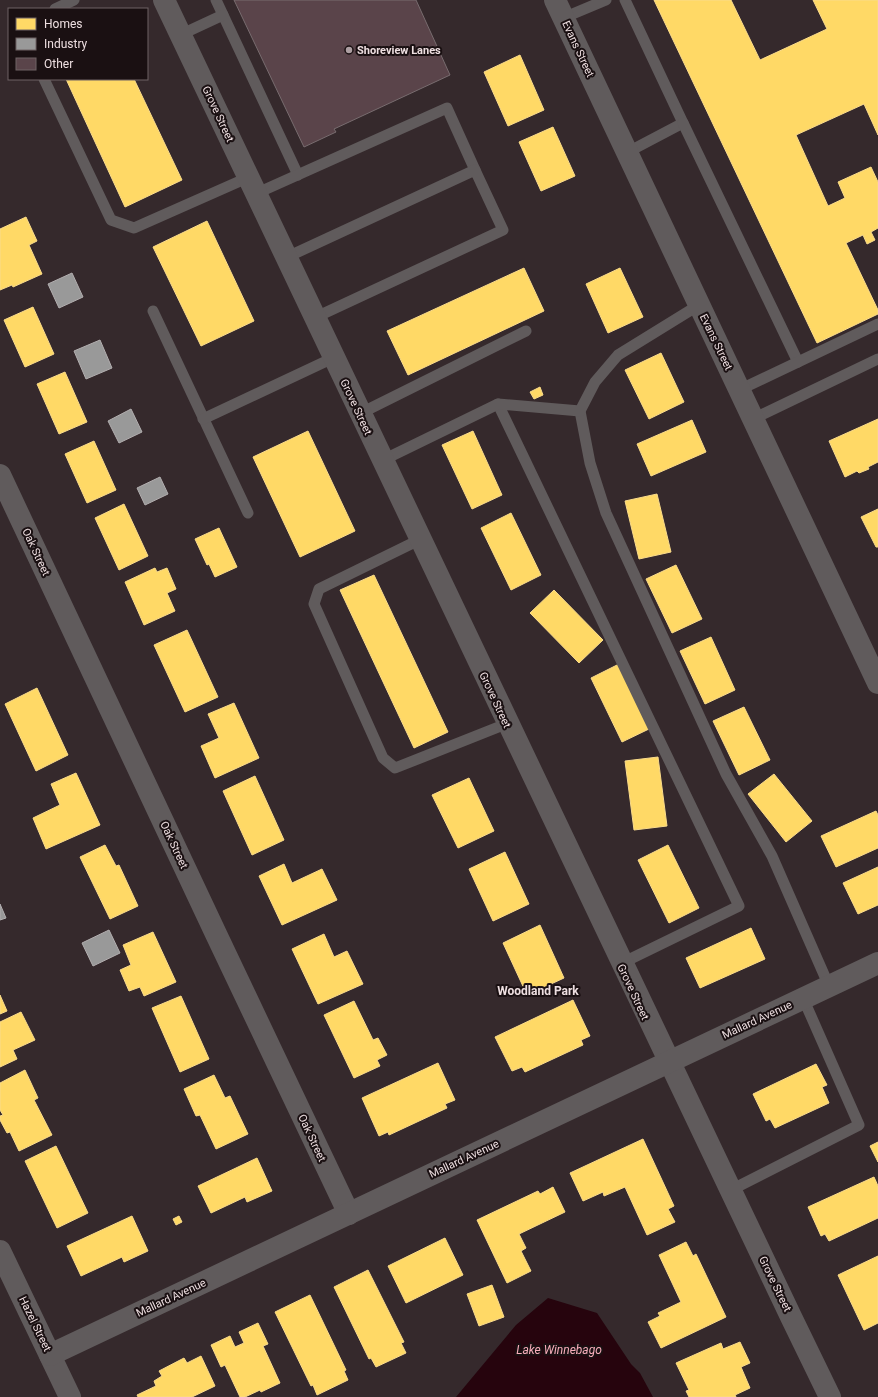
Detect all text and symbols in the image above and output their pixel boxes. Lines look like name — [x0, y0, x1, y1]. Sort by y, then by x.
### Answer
legend — [8, 8, 148, 80]
text: Homes — [44, 17, 82, 31]
street label: Evans Street — [559, 19, 597, 80]
text: Industry — [44, 37, 88, 51]
place label: Shoreview Lanes — [357, 44, 441, 57]
marker: Shoreview Lanes — [344, 45, 354, 55]
text: Other — [44, 57, 73, 71]
street label: Grove Street — [199, 84, 237, 144]
street label: Evans Street — [697, 312, 735, 373]
street label: Grove Street — [337, 377, 375, 437]
street label: Oak Street — [19, 526, 53, 578]
street label: Grove Street — [476, 670, 514, 730]
street label: Oak Street — [157, 819, 191, 871]
street label: Grove Street — [614, 962, 652, 1022]
district label: Woodland Park — [497, 984, 579, 998]
street label: Mallard Avenue — [720, 998, 794, 1042]
street label: Oak Street — [295, 1112, 329, 1164]
street label: Mallard Avenue — [427, 1137, 501, 1181]
street label: Grove Street — [756, 1254, 794, 1314]
street label: Mallard Avenue — [134, 1276, 208, 1320]
street label: Hazel Street — [16, 1294, 54, 1354]
water label: Lake Winnebago — [516, 1343, 602, 1357]

